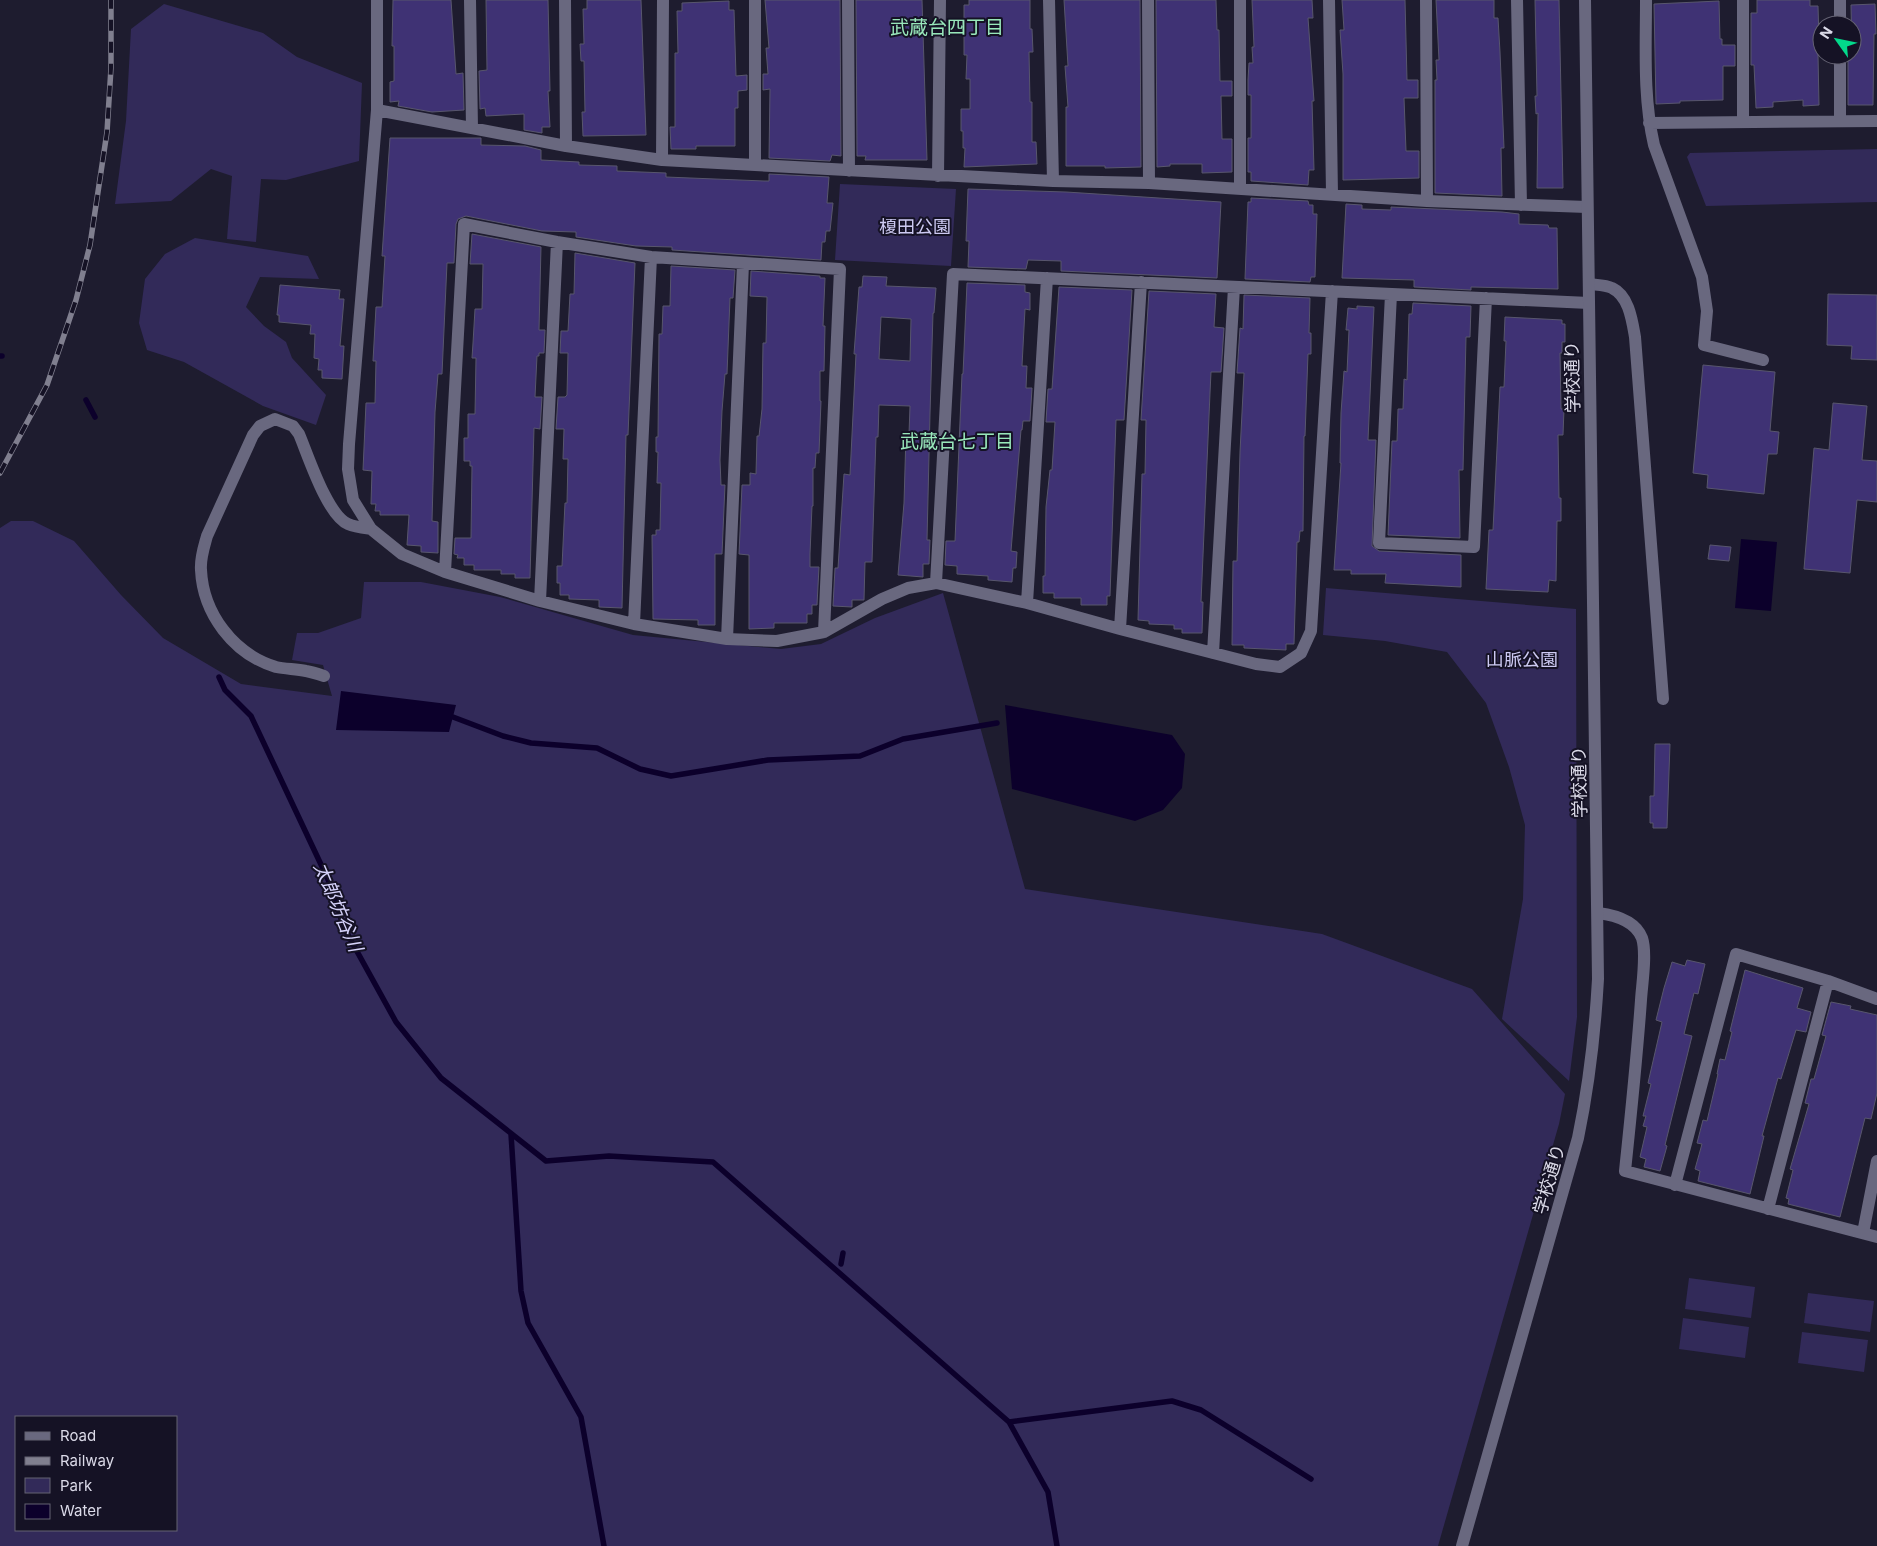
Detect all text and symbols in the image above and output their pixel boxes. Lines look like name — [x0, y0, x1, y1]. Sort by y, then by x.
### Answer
north arrow — [1812, 15, 1862, 65]
district label: 武蔵台四丁目 — [890, 16, 1004, 39]
text: N — [1816, 24, 1836, 42]
park label: 榎田公園 — [879, 216, 951, 237]
street label: 学校通り — [1561, 341, 1583, 413]
district label: 武蔵台七丁目 — [900, 430, 1014, 453]
park label: 山脈公園 — [1486, 649, 1558, 670]
street label: 学校通り — [1568, 746, 1590, 818]
water label: 太郎坊谷川 — [309, 859, 368, 957]
street label: 学校通り — [1529, 1142, 1569, 1216]
legend — [15, 1416, 178, 1531]
text: Road — [60, 1426, 96, 1445]
text: Railway — [60, 1451, 115, 1470]
text: Park — [60, 1476, 93, 1495]
text: Water — [60, 1501, 102, 1520]

